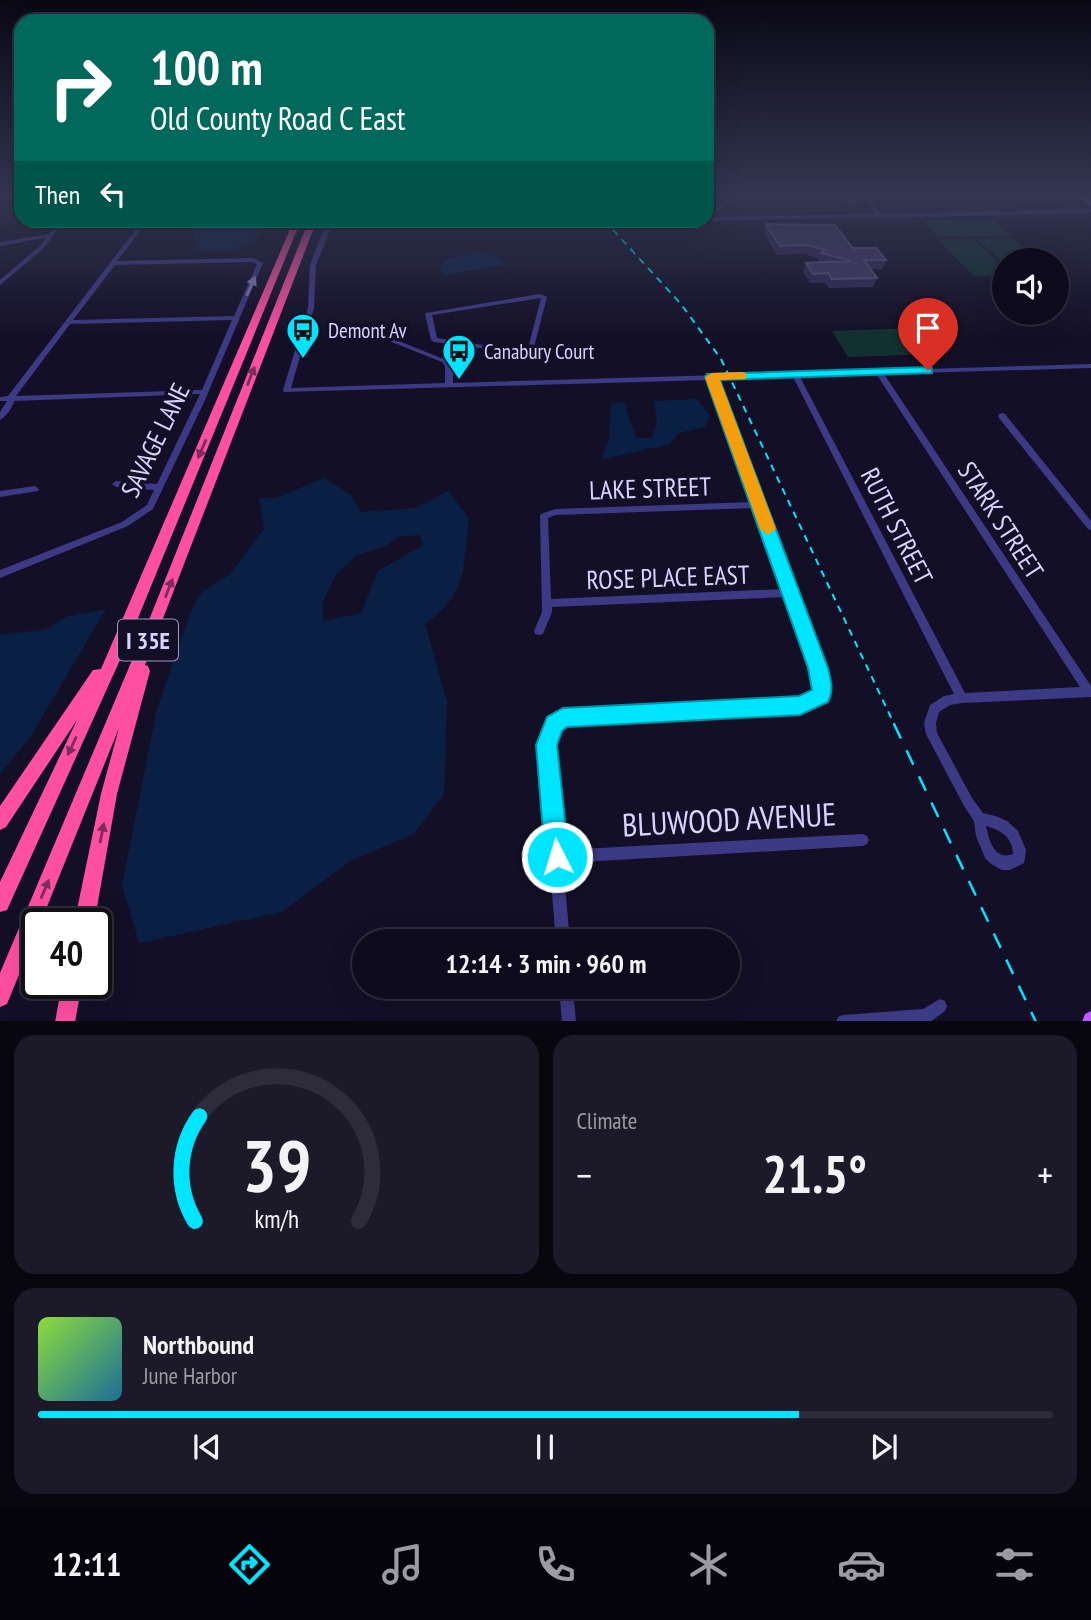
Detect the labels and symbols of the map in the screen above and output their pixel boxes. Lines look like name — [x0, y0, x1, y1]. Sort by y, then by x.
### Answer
one-way arrow — [245, 276, 257, 296]
pin — [898, 298, 958, 370]
bus stop icon: Demont Av — [284, 311, 322, 360]
place label: Demont Av — [328, 317, 408, 344]
bus stop icon: Canabury Court — [440, 332, 478, 381]
place label: Canabury Court — [484, 338, 595, 365]
one-way arrow — [246, 365, 257, 386]
street label: SAVAGE LANE — [113, 377, 197, 503]
one-way arrow — [196, 439, 208, 459]
street label: STARK STREET — [951, 455, 1051, 585]
street label: RUTH STREET — [854, 462, 941, 590]
street label: LAKE STREET — [589, 469, 712, 507]
street label: ROSE PLACE EAST — [586, 558, 750, 596]
one-way arrow — [163, 578, 174, 599]
road number: I 35E — [118, 620, 178, 660]
one-way arrow — [67, 736, 78, 756]
street label: BLUWOOD AVENUE — [621, 792, 837, 846]
position arrow — [520, 820, 594, 894]
one-way arrow — [96, 822, 107, 844]
one-way arrow — [39, 879, 51, 899]
speed limit sign: 40 — [21, 908, 112, 999]

